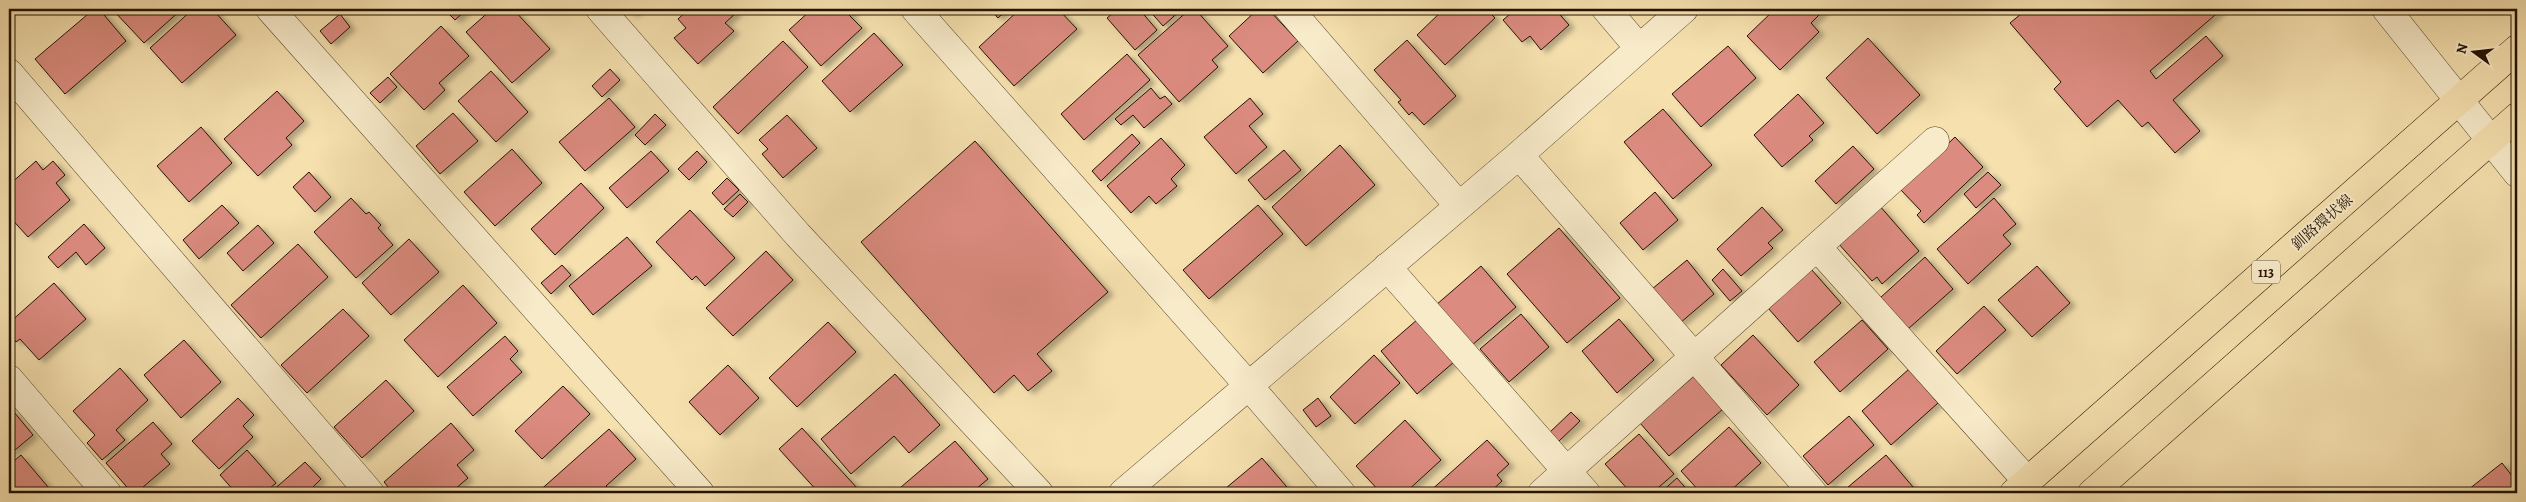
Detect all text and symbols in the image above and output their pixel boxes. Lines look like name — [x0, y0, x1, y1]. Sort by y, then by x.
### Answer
north arrow — [2448, 28, 2498, 78]
text: N — [2451, 41, 2472, 56]
street label: 釧路環状線 — [2287, 190, 2357, 254]
road number: 113 — [2252, 260, 2280, 284]

